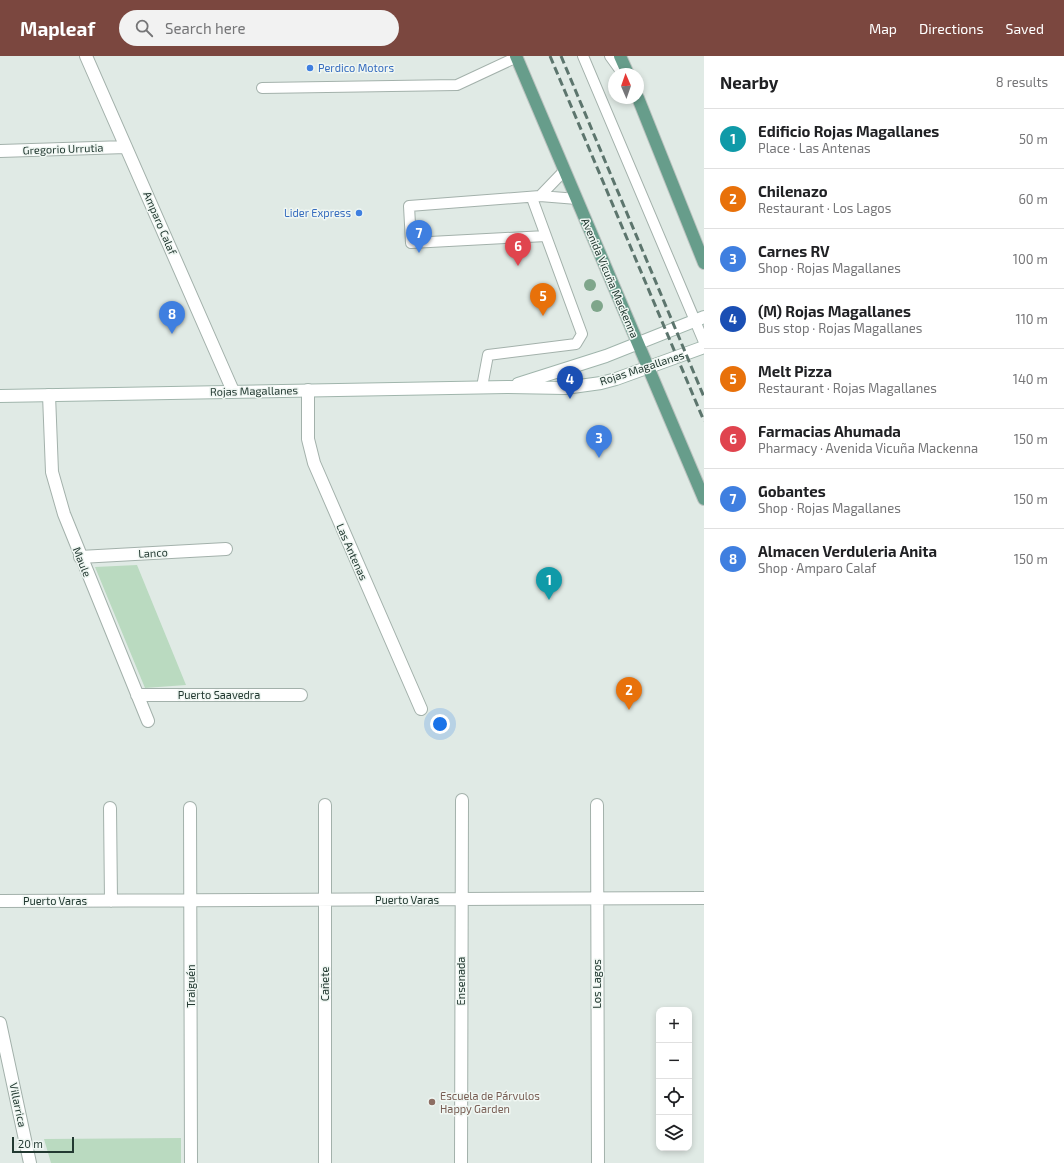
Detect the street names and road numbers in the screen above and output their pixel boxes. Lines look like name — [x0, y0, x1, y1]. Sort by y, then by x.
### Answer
street label: Gregorio Urrutia — [22, 141, 104, 156]
street label: Amparo Calaf — [141, 189, 180, 257]
street label: Avenida Vicuña Mackenna — [579, 216, 642, 340]
street label: Rojas Magallanes — [598, 348, 686, 388]
street label: Rojas Magallanes — [210, 383, 299, 399]
street label: Las Antenas — [334, 521, 371, 583]
street label: Maule — [71, 545, 94, 579]
street label: Lanco — [138, 545, 168, 560]
street label: Puerto Saavedra — [178, 688, 260, 701]
street label: Puerto Varas — [375, 893, 439, 906]
street label: Puerto Varas — [23, 894, 87, 907]
street label: Ensenada — [454, 957, 467, 1005]
street label: Los Lagos — [590, 959, 603, 1009]
street label: Traiguén — [184, 964, 197, 1008]
street label: Cañete — [318, 967, 331, 1001]
street label: Villarrica — [7, 1082, 30, 1128]

